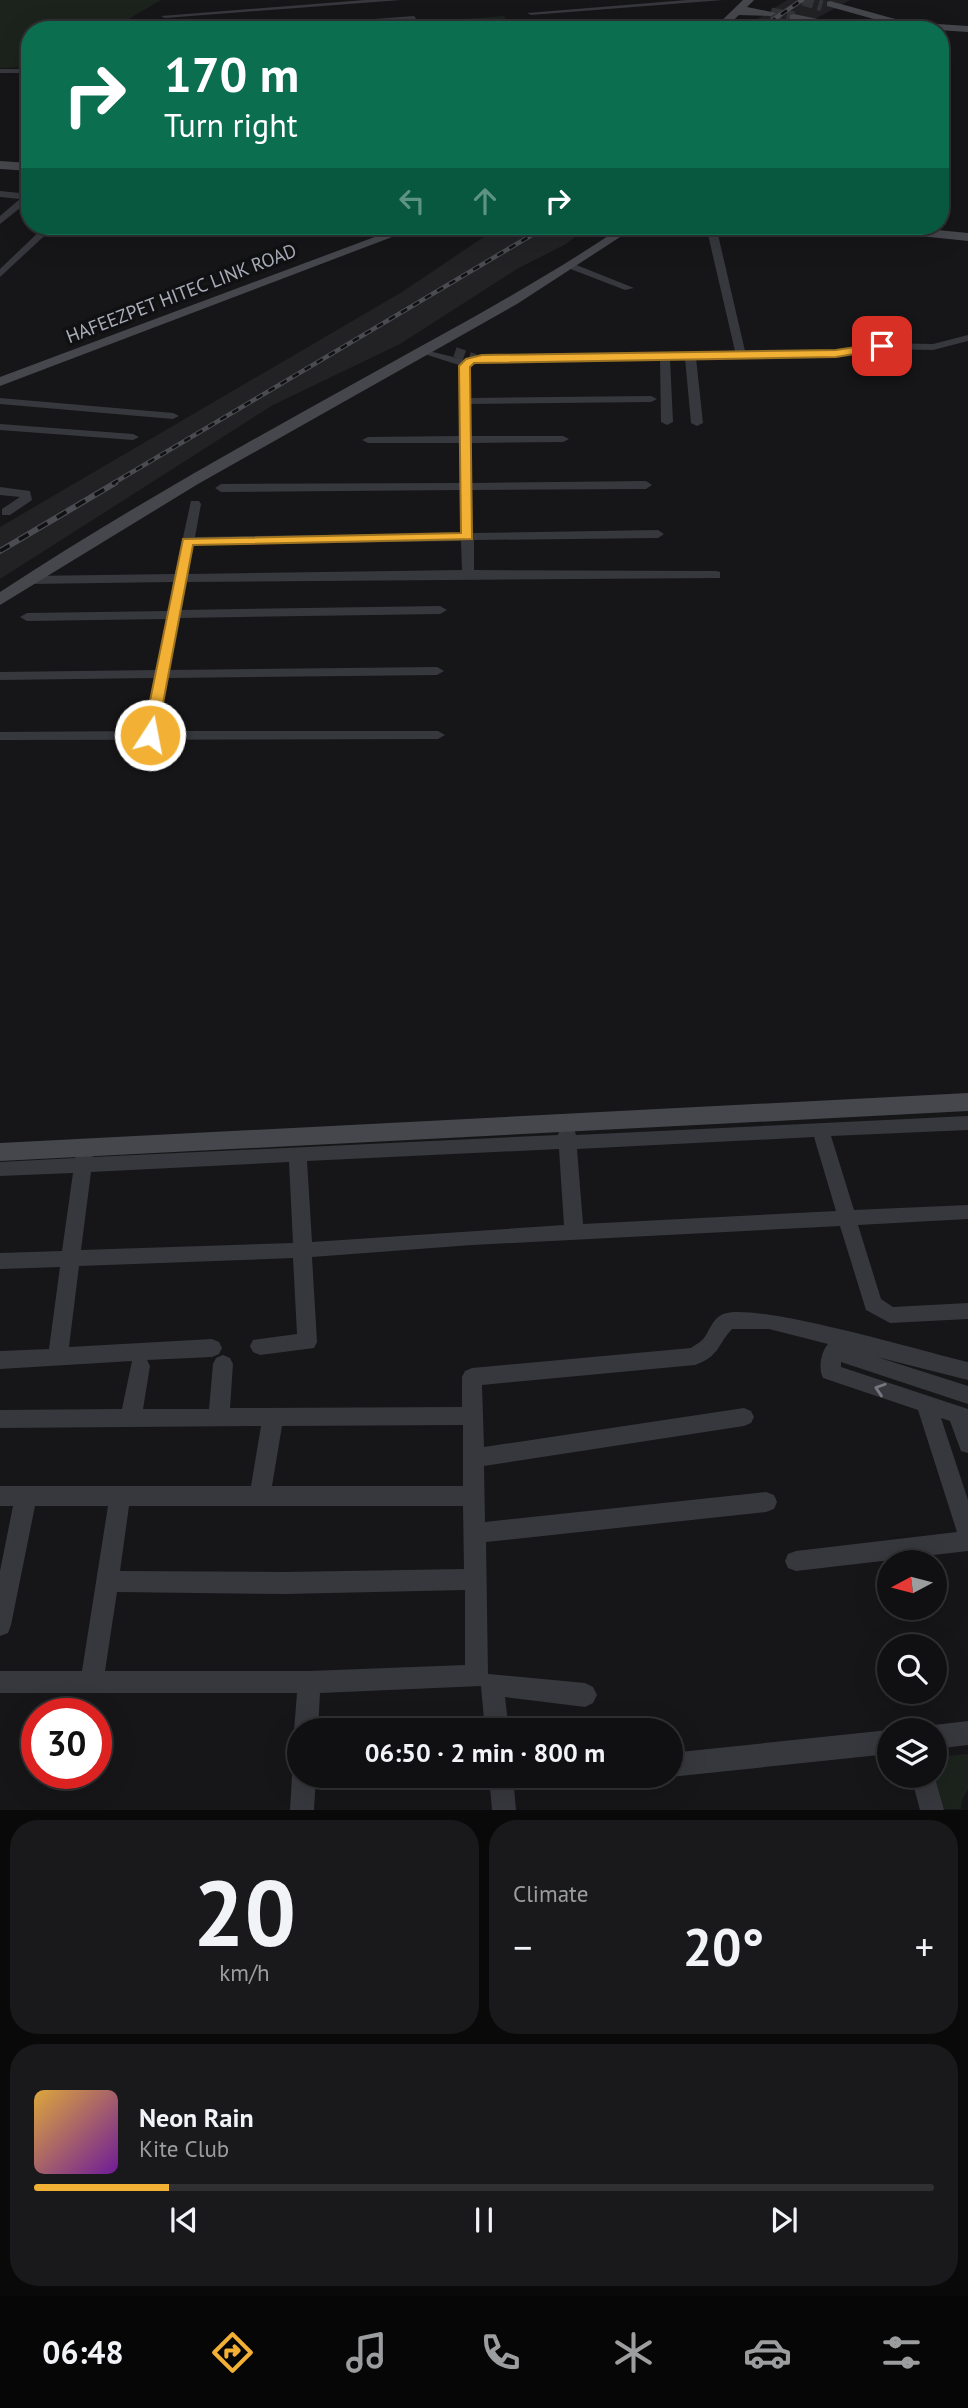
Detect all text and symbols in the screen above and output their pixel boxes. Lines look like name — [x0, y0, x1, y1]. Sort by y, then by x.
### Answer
text: 170 m — [164, 42, 299, 106]
icon: right — [49, 49, 140, 140]
text: Turn right — [164, 104, 298, 146]
icon: left — [393, 182, 431, 220]
icon: ahead — [466, 182, 504, 220]
icon: right — [539, 182, 577, 220]
street label: HAFEEZPET HITEC LINK ROAD — [62, 238, 300, 348]
pin — [852, 316, 912, 376]
icon: arrive — [863, 327, 901, 365]
position arrow — [113, 698, 187, 772]
one-way arrow — [874, 1382, 886, 1397]
north arrow — [877, 1550, 947, 1620]
map controls — [877, 1550, 947, 1788]
button: search — [877, 1634, 947, 1704]
speed limit sign: 30 — [21, 1698, 112, 1789]
button: layers — [877, 1718, 947, 1788]
text: 06:50 · 2 min · 800 m — [365, 1736, 605, 1769]
text: 20 — [193, 1853, 296, 1971]
text: Climate — [513, 1879, 588, 1908]
text: 20° — [683, 1913, 764, 1980]
text: − — [513, 1922, 532, 1971]
text: + — [915, 1922, 934, 1971]
text: km/h — [219, 1958, 270, 1987]
text: Neon Rain — [139, 2101, 254, 2134]
text: Kite Club — [139, 2134, 229, 2163]
icon: previous — [165, 2201, 203, 2239]
icon: pause — [465, 2201, 503, 2239]
icon: next — [765, 2201, 803, 2239]
icon: directions — [208, 2328, 257, 2377]
icon: music — [342, 2328, 391, 2377]
icon: phone — [476, 2328, 525, 2377]
icon: climate — [609, 2328, 658, 2377]
icon: car — [743, 2328, 792, 2377]
icon: filters — [877, 2328, 926, 2377]
text: 06:48 — [42, 2331, 124, 2373]

